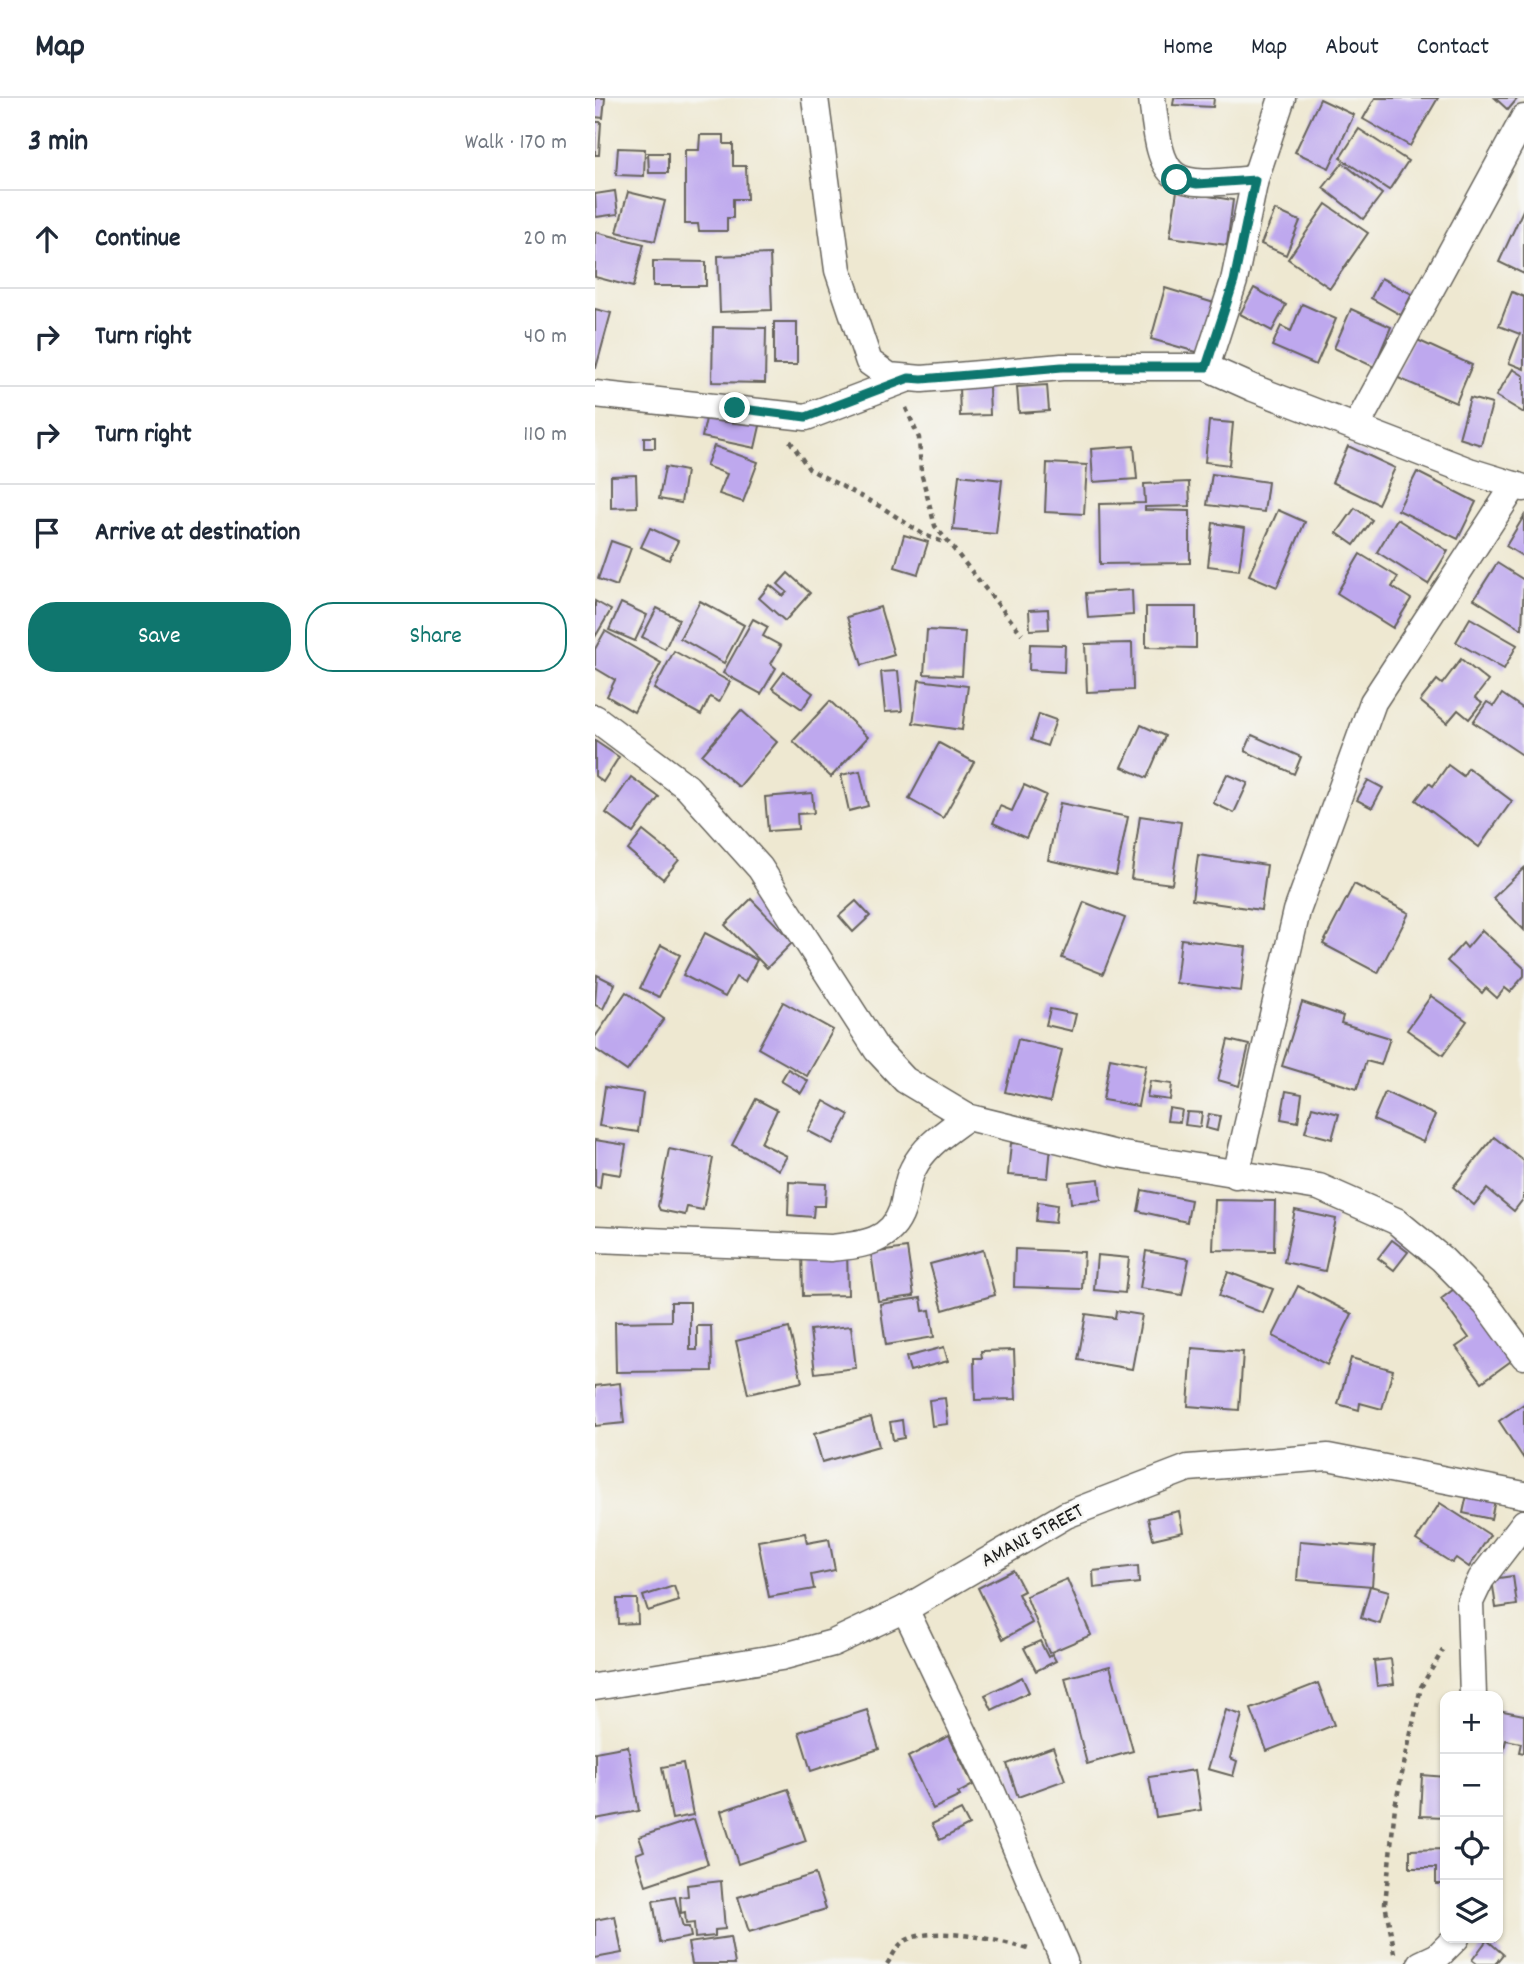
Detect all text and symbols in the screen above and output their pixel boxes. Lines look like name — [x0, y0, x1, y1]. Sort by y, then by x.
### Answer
text: Map — [35, 25, 85, 72]
text: Home — [1163, 31, 1213, 65]
text: Map — [1251, 31, 1287, 65]
text: About — [1325, 31, 1379, 65]
text: Contact — [1417, 31, 1489, 65]
text: 3 min — [28, 122, 88, 165]
text: Walk · 170 m — [465, 127, 567, 160]
route start — [1161, 164, 1192, 195]
icon: ahead — [28, 220, 66, 258]
text: Continue — [95, 221, 180, 258]
text: 20 m — [523, 223, 567, 256]
icon: right — [28, 318, 66, 356]
text: Turn right — [95, 319, 192, 356]
text: 40 m — [524, 321, 567, 354]
route end — [719, 392, 750, 423]
icon: right — [28, 416, 66, 454]
text: Turn right — [95, 417, 192, 454]
text: 110 m — [523, 419, 567, 452]
icon: arrive — [28, 514, 66, 552]
text: Arrive at destination — [95, 515, 300, 552]
button: Save — [28, 602, 291, 672]
button: Share — [305, 602, 567, 672]
street label: AMANI STREET — [976, 1497, 1090, 1577]
map controls — [1440, 1691, 1503, 1943]
button: + — [1440, 1691, 1503, 1754]
button: − — [1440, 1754, 1503, 1817]
button: locate — [1440, 1817, 1503, 1880]
button: layers — [1440, 1880, 1503, 1943]

